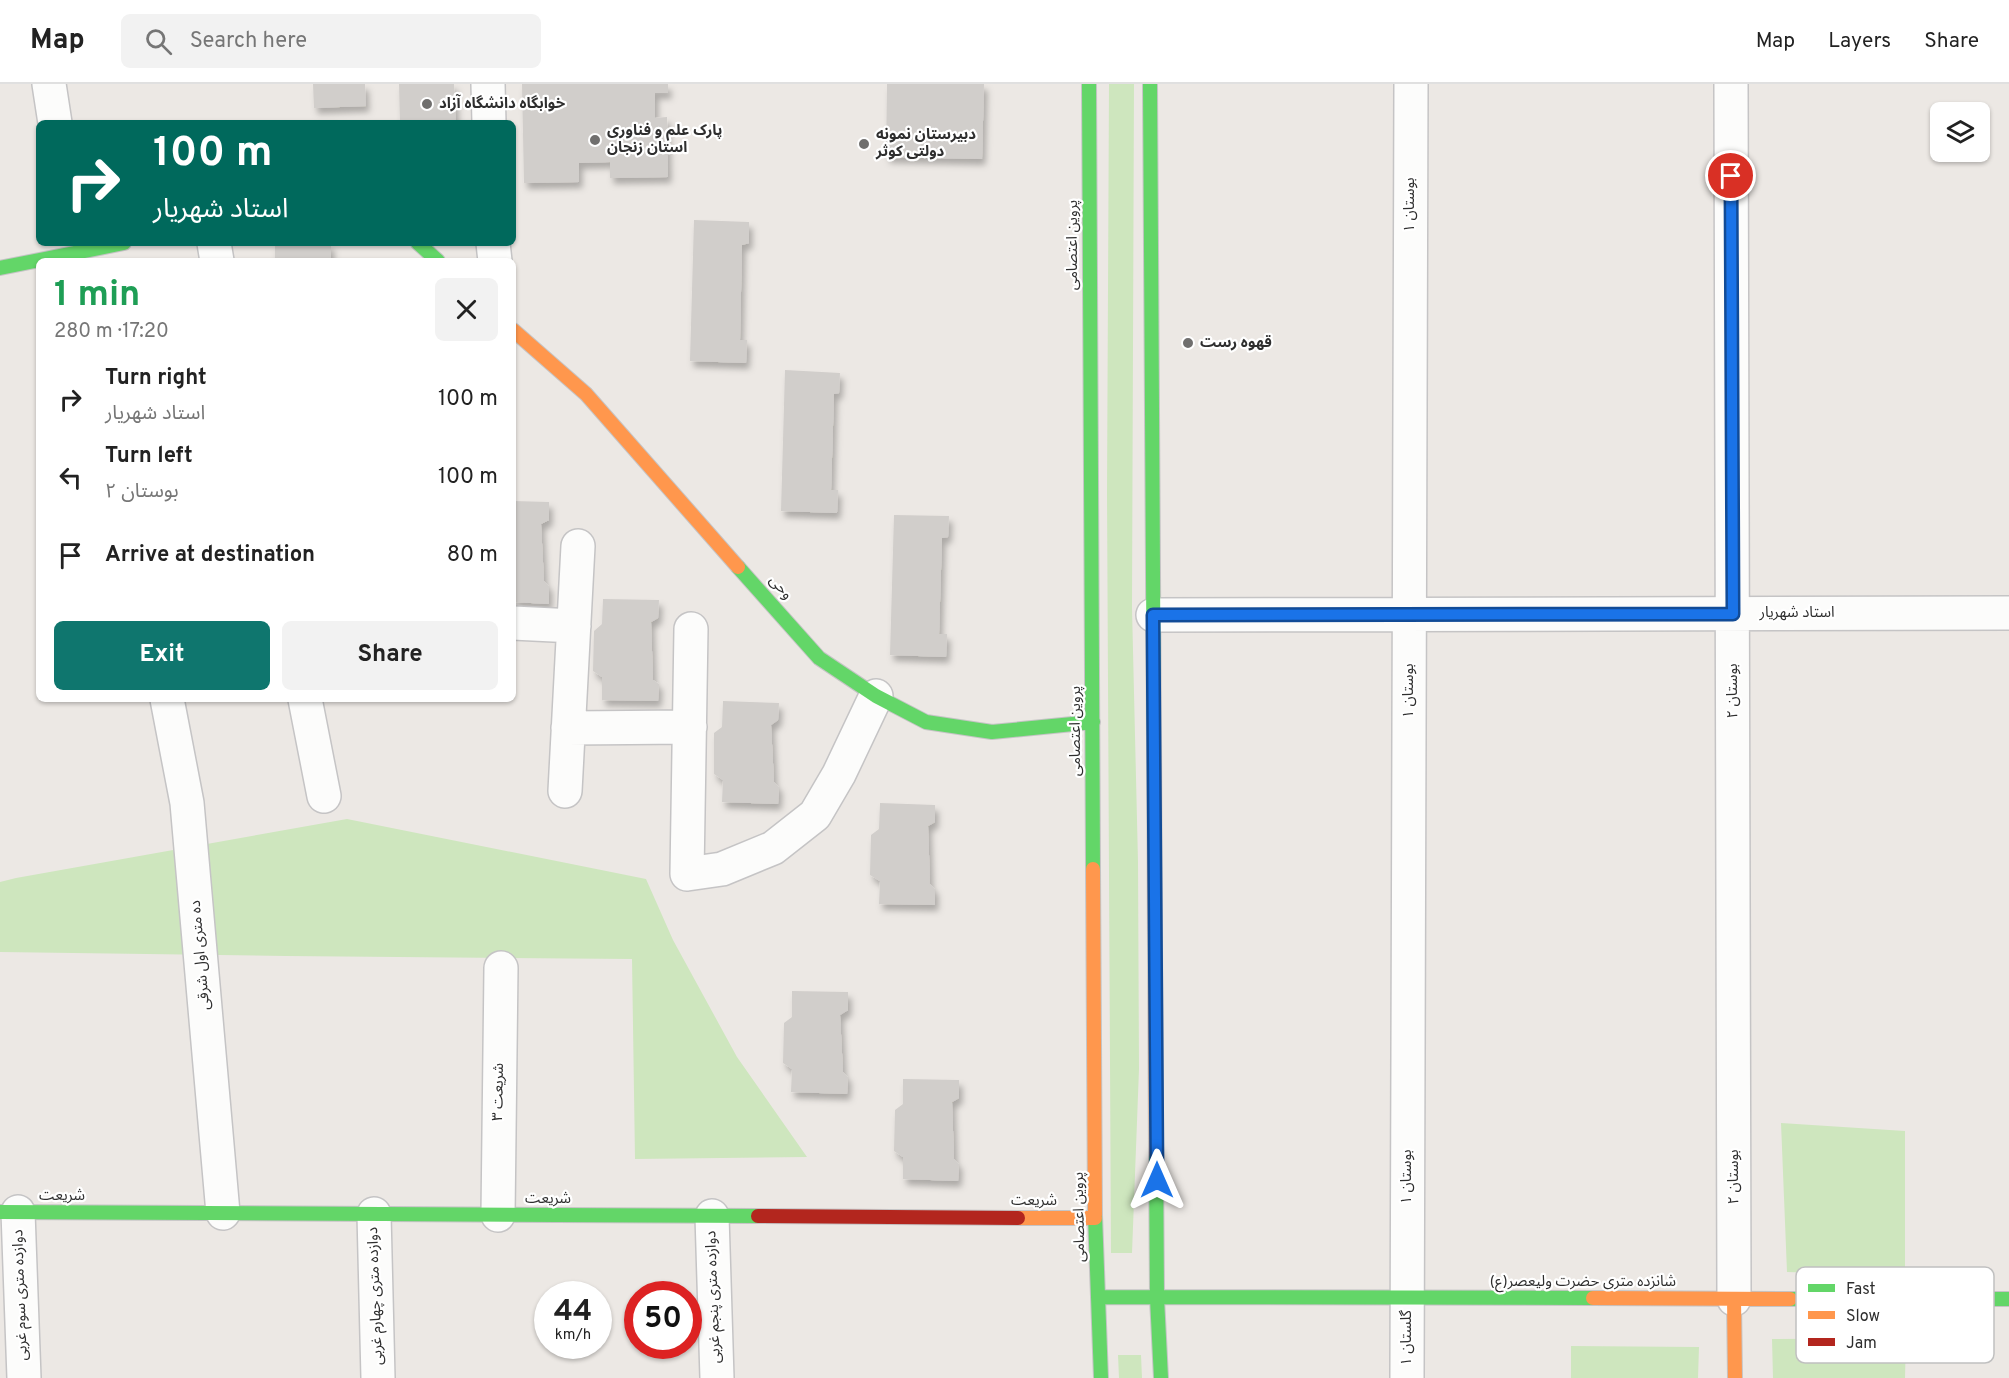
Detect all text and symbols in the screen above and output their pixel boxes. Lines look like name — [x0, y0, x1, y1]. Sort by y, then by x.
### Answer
search box — [121, 14, 541, 68]
text: Map — [30, 23, 85, 59]
icon: search — [142, 25, 175, 58]
text: Search here — [190, 28, 307, 55]
text: Map — [1756, 28, 1795, 55]
text: Layers — [1828, 28, 1891, 55]
text: Share — [1924, 28, 1979, 55]
place label: خوابگاه دانشگاه آزاد — [439, 94, 566, 114]
marker: خوابگاه دانشگاه آزاد — [420, 97, 434, 111]
map controls — [1930, 102, 1990, 162]
button: layers — [1930, 102, 1990, 162]
place label: پارک علم و فناوری استان زنجان — [607, 122, 723, 158]
place label: دبیرستان نمونه دولتی کوثر — [875, 126, 976, 162]
text: 100 m — [153, 128, 272, 181]
marker: پارک علم و فناوری استان زنجان — [588, 133, 602, 147]
marker: دبیرستان نمونه دولتی کوثر — [857, 137, 871, 151]
icon: right — [54, 144, 132, 222]
pin — [1705, 150, 1756, 201]
icon: arrive — [1714, 159, 1747, 192]
street label: بوستان ۱ — [1401, 177, 1420, 233]
text: استاد شهریار — [153, 193, 288, 227]
street label: پروین اعتصامی — [1064, 200, 1083, 290]
text: 1 min — [54, 273, 140, 319]
button: close — [435, 278, 498, 341]
text: 280 m · 17:20 — [54, 319, 169, 345]
place label: قهوه رست — [1200, 334, 1272, 353]
marker: قهوه رست — [1181, 336, 1195, 350]
text: Turn right — [105, 365, 207, 392]
icon: right — [54, 383, 87, 416]
text: 100 m — [438, 386, 498, 413]
text: استاد شهریار — [105, 401, 205, 427]
text: Turn left — [105, 443, 193, 470]
icon: left — [54, 461, 87, 494]
text: 100 m — [438, 464, 498, 491]
text: بوستان ۲ — [105, 479, 179, 505]
icon: arrive — [54, 539, 87, 572]
text: Arrive at destination — [105, 542, 315, 569]
text: 80 m — [447, 542, 498, 569]
street label: وحی — [764, 572, 796, 604]
street label: استاد شهریار — [1758, 604, 1835, 623]
button: Exit — [54, 621, 270, 690]
button: Share — [282, 621, 498, 690]
street label: بوستان ۱ — [1400, 663, 1419, 719]
street label: بوستان ۲ — [1724, 663, 1743, 719]
street label: پروین اعتصامی — [1067, 686, 1086, 776]
street label: ده متری اول شرقی — [187, 899, 215, 1011]
street label: شریعت ۳ — [489, 1063, 509, 1121]
position arrow — [1125, 1148, 1189, 1212]
street label: بوستان ۱ — [1398, 1149, 1417, 1205]
street label: بوستان ۲ — [1725, 1149, 1744, 1205]
street label: پروین اعتصامی — [1070, 1172, 1090, 1262]
street label: شریعت — [39, 1187, 85, 1206]
street label: شریعت — [525, 1190, 571, 1209]
street label: شریعت — [1011, 1192, 1057, 1211]
street label: دوازده متری چهارم غربی — [364, 1227, 388, 1365]
street label: دوازده متری سوم غربی — [9, 1229, 33, 1361]
street label: دوازده متری پنجم غربی — [702, 1230, 726, 1364]
legend — [1796, 1267, 1994, 1363]
street label: شانزده متری حضرت ولیعصر(ع) — [1490, 1273, 1676, 1293]
text: Fast — [1846, 1280, 1876, 1300]
speed limit sign: 50 — [624, 1281, 702, 1359]
text: 44 — [554, 1294, 592, 1331]
text: Slow — [1846, 1307, 1880, 1327]
street label: گلستان ۱ — [1398, 1309, 1417, 1366]
text: km/h — [555, 1326, 591, 1345]
text: Jam — [1846, 1334, 1877, 1354]

